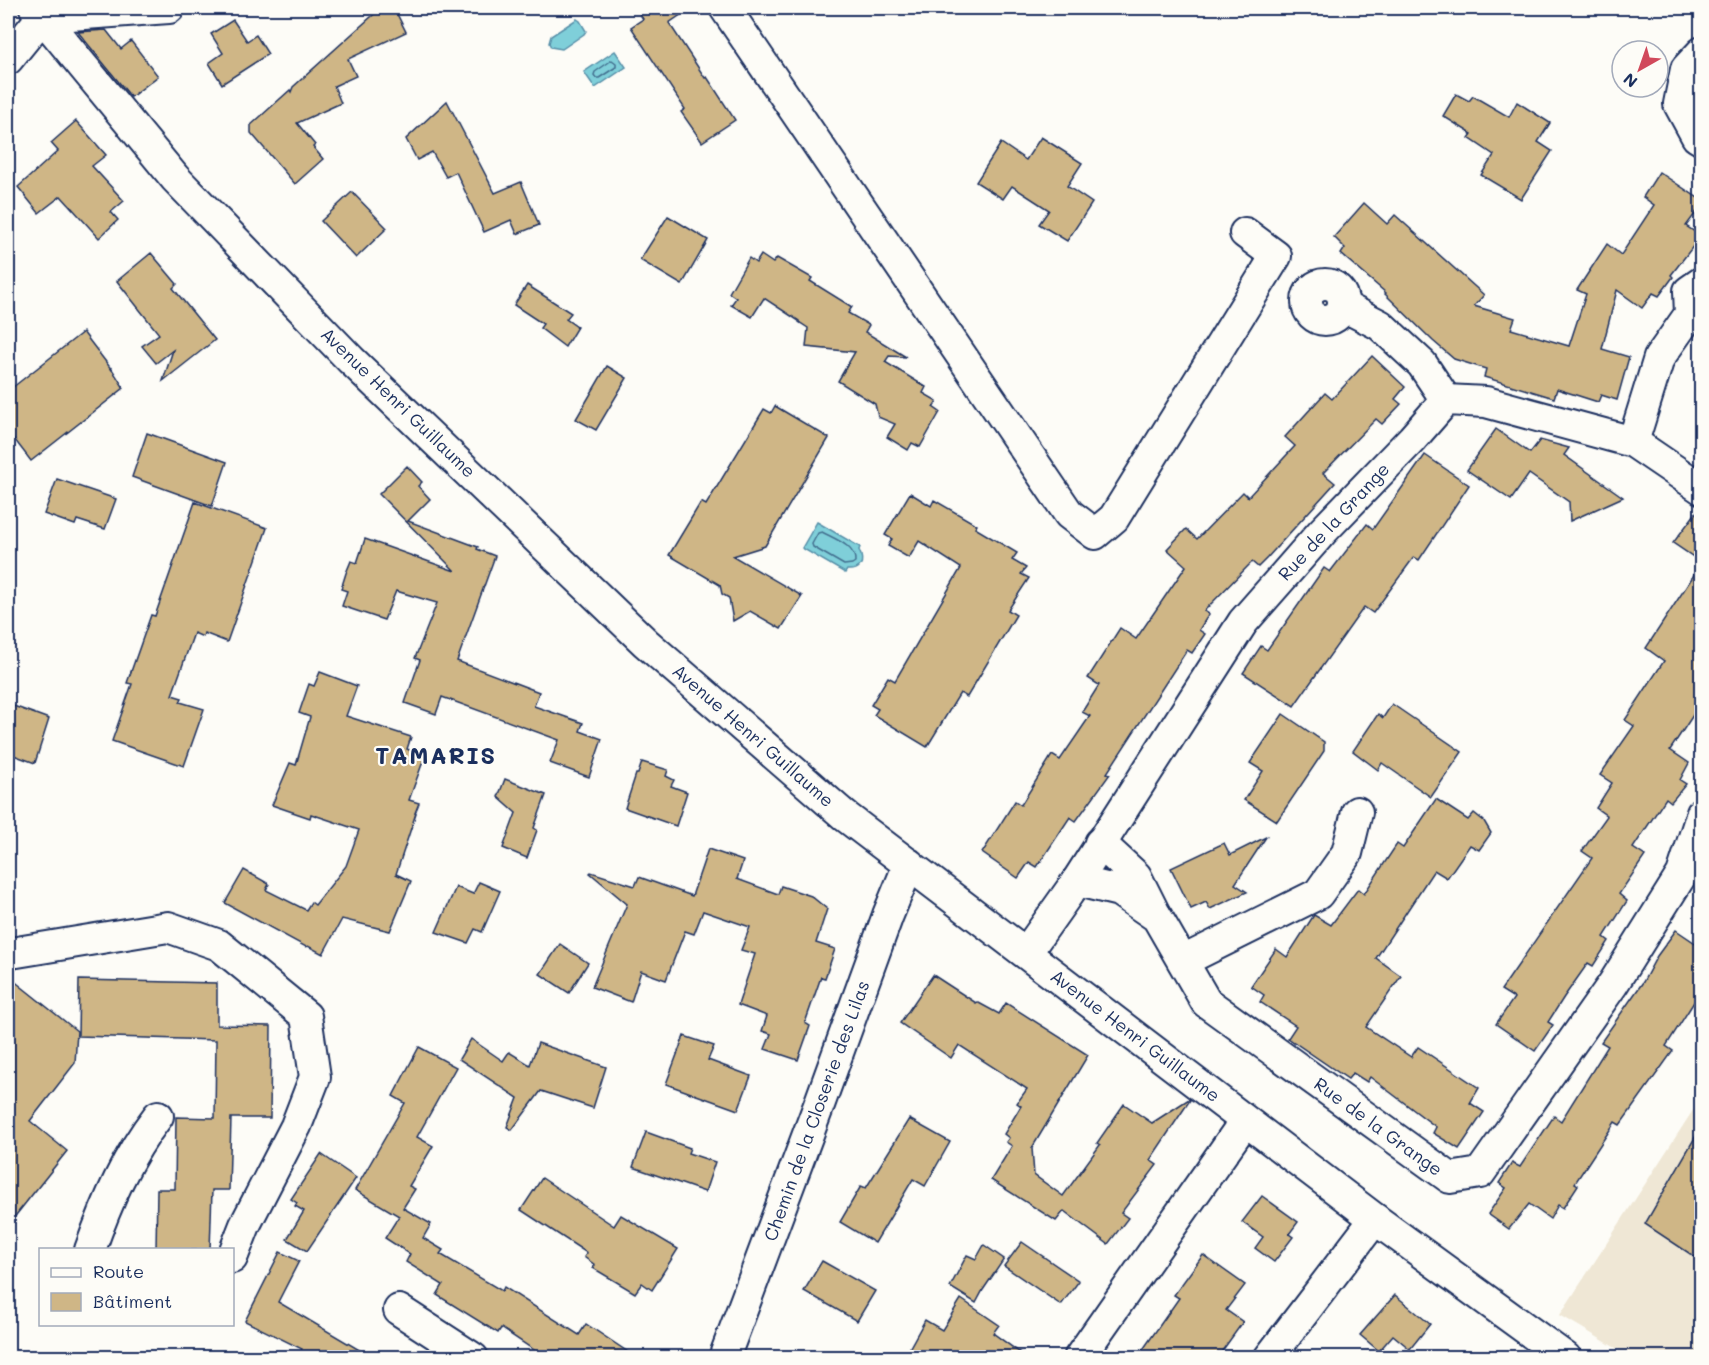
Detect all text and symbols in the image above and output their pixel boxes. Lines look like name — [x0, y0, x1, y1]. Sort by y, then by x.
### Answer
north arrow — [1610, 39, 1670, 99]
text: N — [1619, 69, 1641, 93]
street label: Avenue Henri Guillaume — [316, 322, 481, 483]
street label: Rue de la Grange — [1272, 457, 1394, 586]
street label: Avenue Henri Guillaume — [668, 658, 839, 812]
district label: TAMARIS — [375, 739, 497, 770]
street label: Avenue Henri Guillaume — [1046, 963, 1225, 1107]
street label: Chemin de la Closerie des Lilas — [758, 977, 874, 1244]
street label: Rue de la Grange — [1310, 1071, 1448, 1181]
legend — [39, 1248, 234, 1326]
text: Route — [93, 1259, 144, 1283]
text: Bâtiment — [93, 1289, 172, 1313]

